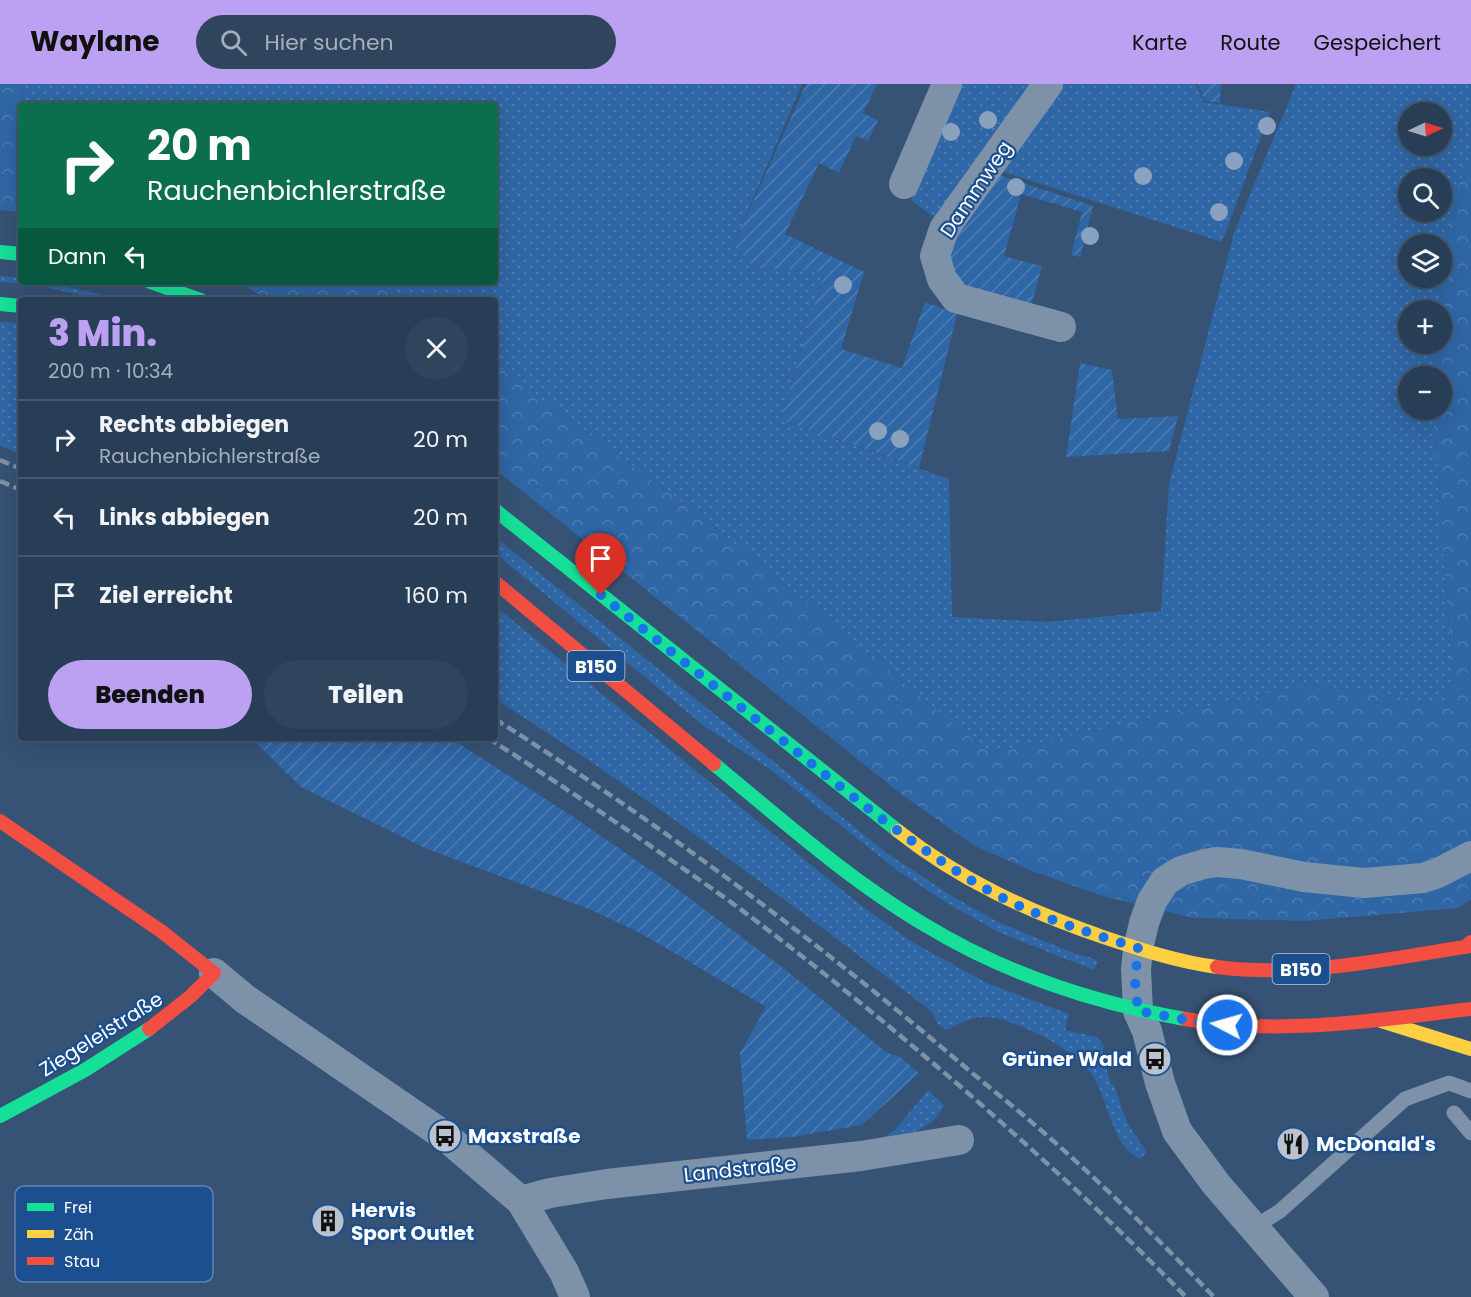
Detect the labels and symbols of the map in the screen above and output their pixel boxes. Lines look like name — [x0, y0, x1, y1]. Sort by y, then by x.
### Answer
north arrow — [1398, 102, 1452, 156]
street label: Dammweg — [933, 135, 1019, 243]
pin — [575, 533, 626, 595]
road number: B150 — [568, 651, 624, 681]
road number: B150 — [1272, 954, 1330, 984]
street label: Ziegeleistraße — [34, 985, 168, 1083]
position arrow — [1195, 993, 1259, 1057]
bus stop icon: Grüner Wald — [1137, 1041, 1173, 1077]
place label: Grüner Wald — [1002, 1045, 1132, 1073]
bus stop icon: Maxstraße — [427, 1118, 463, 1154]
place label: Maxstraße — [468, 1122, 581, 1150]
restaurant icon: McDonald's — [1275, 1126, 1311, 1162]
place label: McDonald's — [1316, 1130, 1436, 1158]
street label: Landstraße — [682, 1149, 798, 1189]
legend — [15, 1186, 213, 1282]
text: Frei — [64, 1196, 92, 1219]
place label: Hervis Sport Outlet — [351, 1196, 474, 1247]
building icon: Hervis Sport Outlet — [310, 1203, 346, 1239]
text: Zäh — [64, 1223, 94, 1246]
text: Stau — [64, 1250, 100, 1273]

